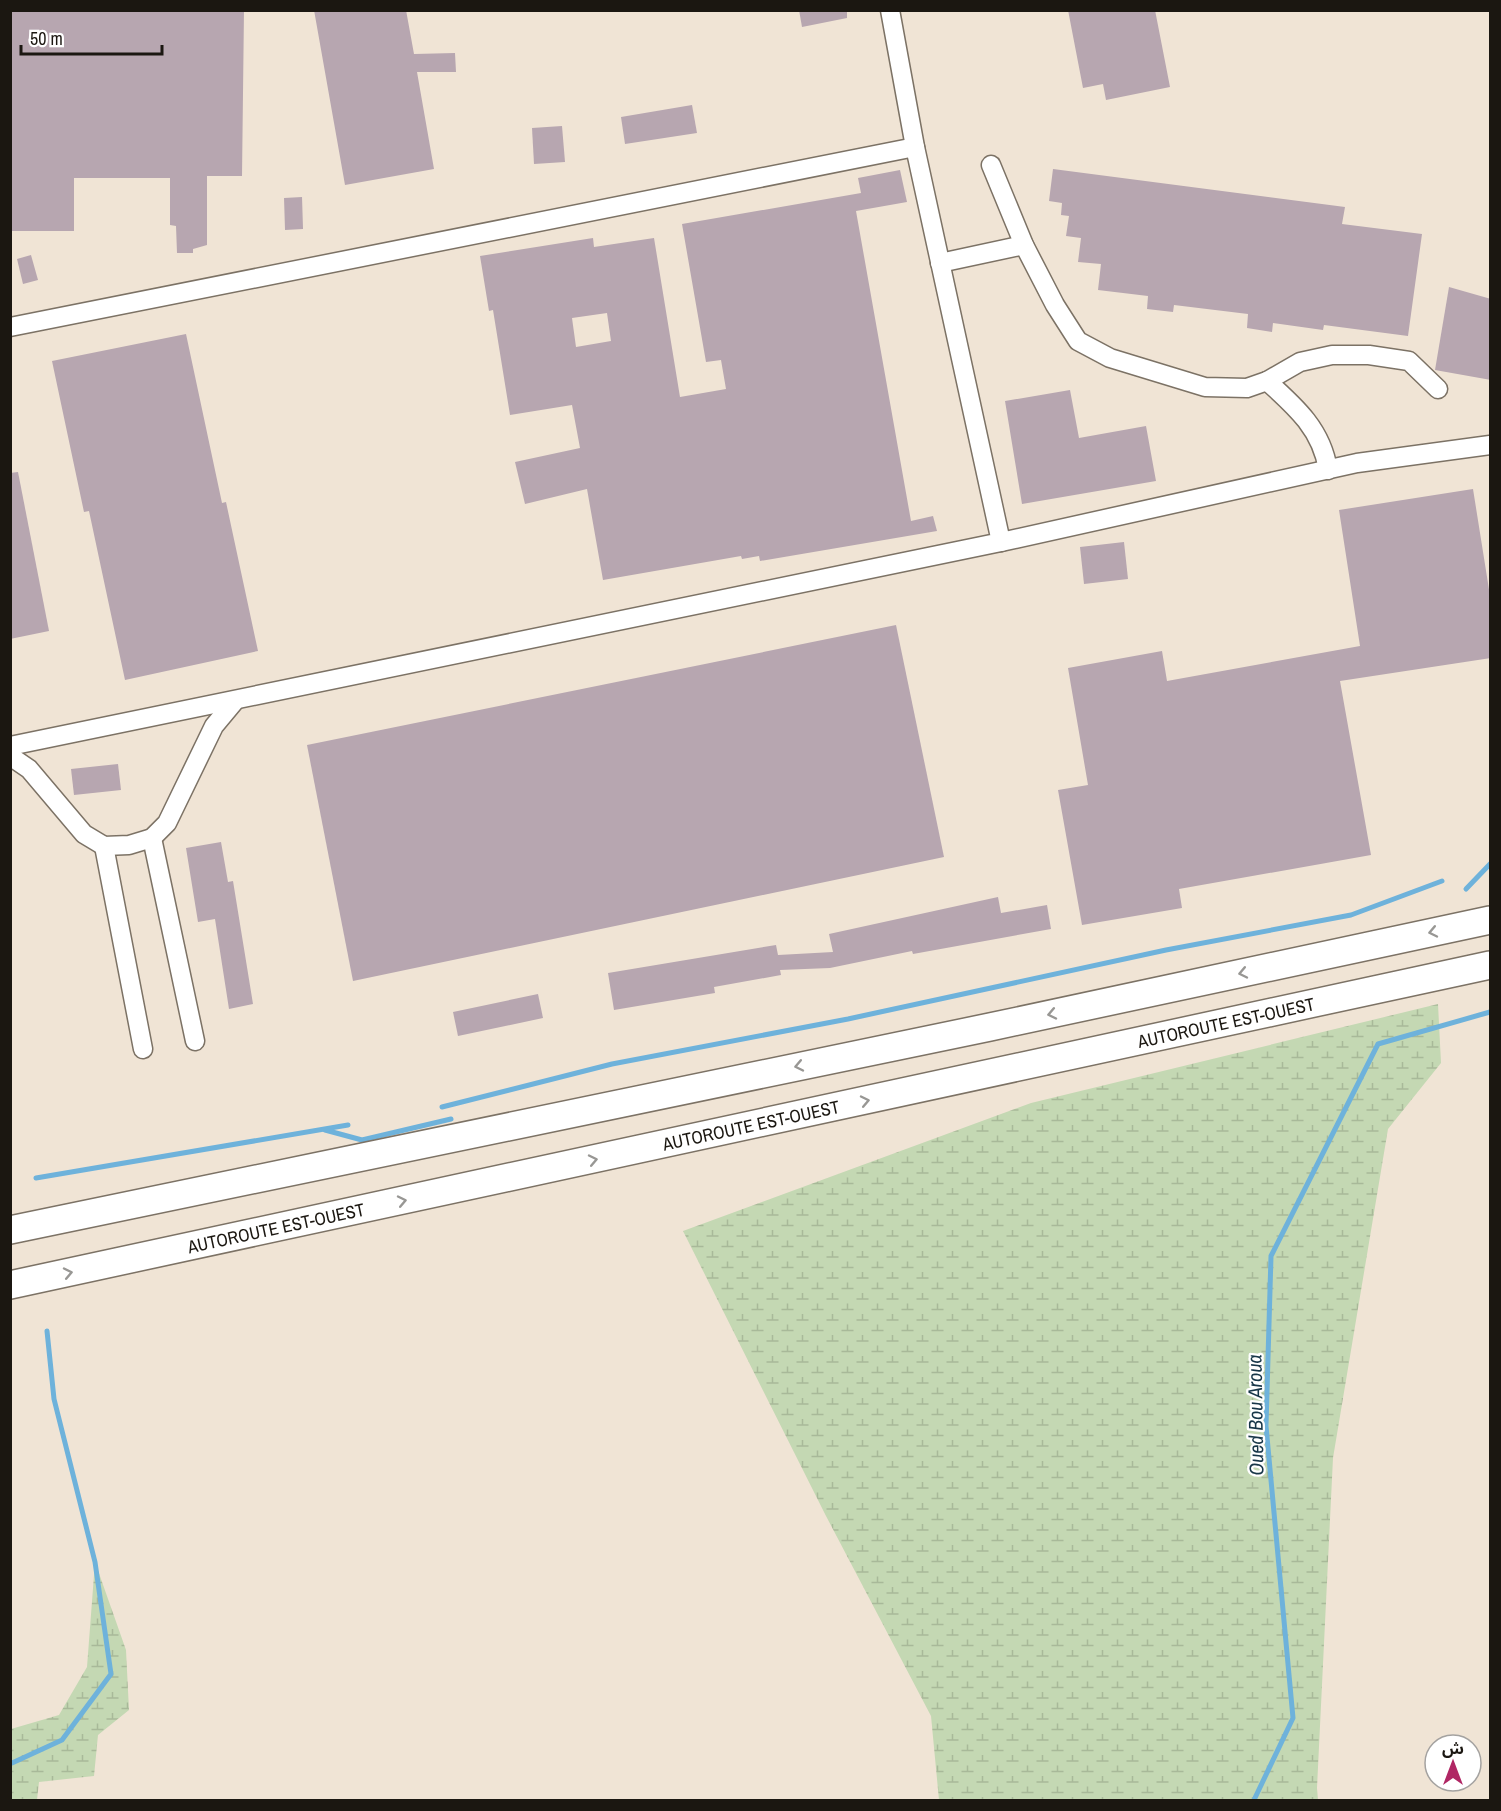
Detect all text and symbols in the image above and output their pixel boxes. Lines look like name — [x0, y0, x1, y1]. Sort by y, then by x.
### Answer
scale bar — [21, 18, 162, 56]
text: 50 m — [30, 26, 63, 51]
one-way arrow — [1429, 925, 1439, 938]
one-way arrow — [1238, 965, 1248, 978]
street label: AUTOROUTE EST-OUEST — [1134, 991, 1317, 1054]
one-way arrow — [1047, 1006, 1057, 1019]
one-way arrow — [795, 1059, 805, 1072]
street label: AUTOROUTE EST-OUEST — [659, 1094, 842, 1156]
one-way arrow — [860, 1095, 870, 1108]
one-way arrow — [587, 1154, 597, 1167]
one-way arrow — [397, 1195, 407, 1208]
street label: AUTOROUTE EST-OUEST — [184, 1196, 367, 1259]
one-way arrow — [62, 1267, 72, 1280]
water label: Oued Bou Aroua — [1240, 1354, 1270, 1476]
north arrow — [1423, 1733, 1483, 1793]
text: ش — [1442, 1737, 1464, 1759]

